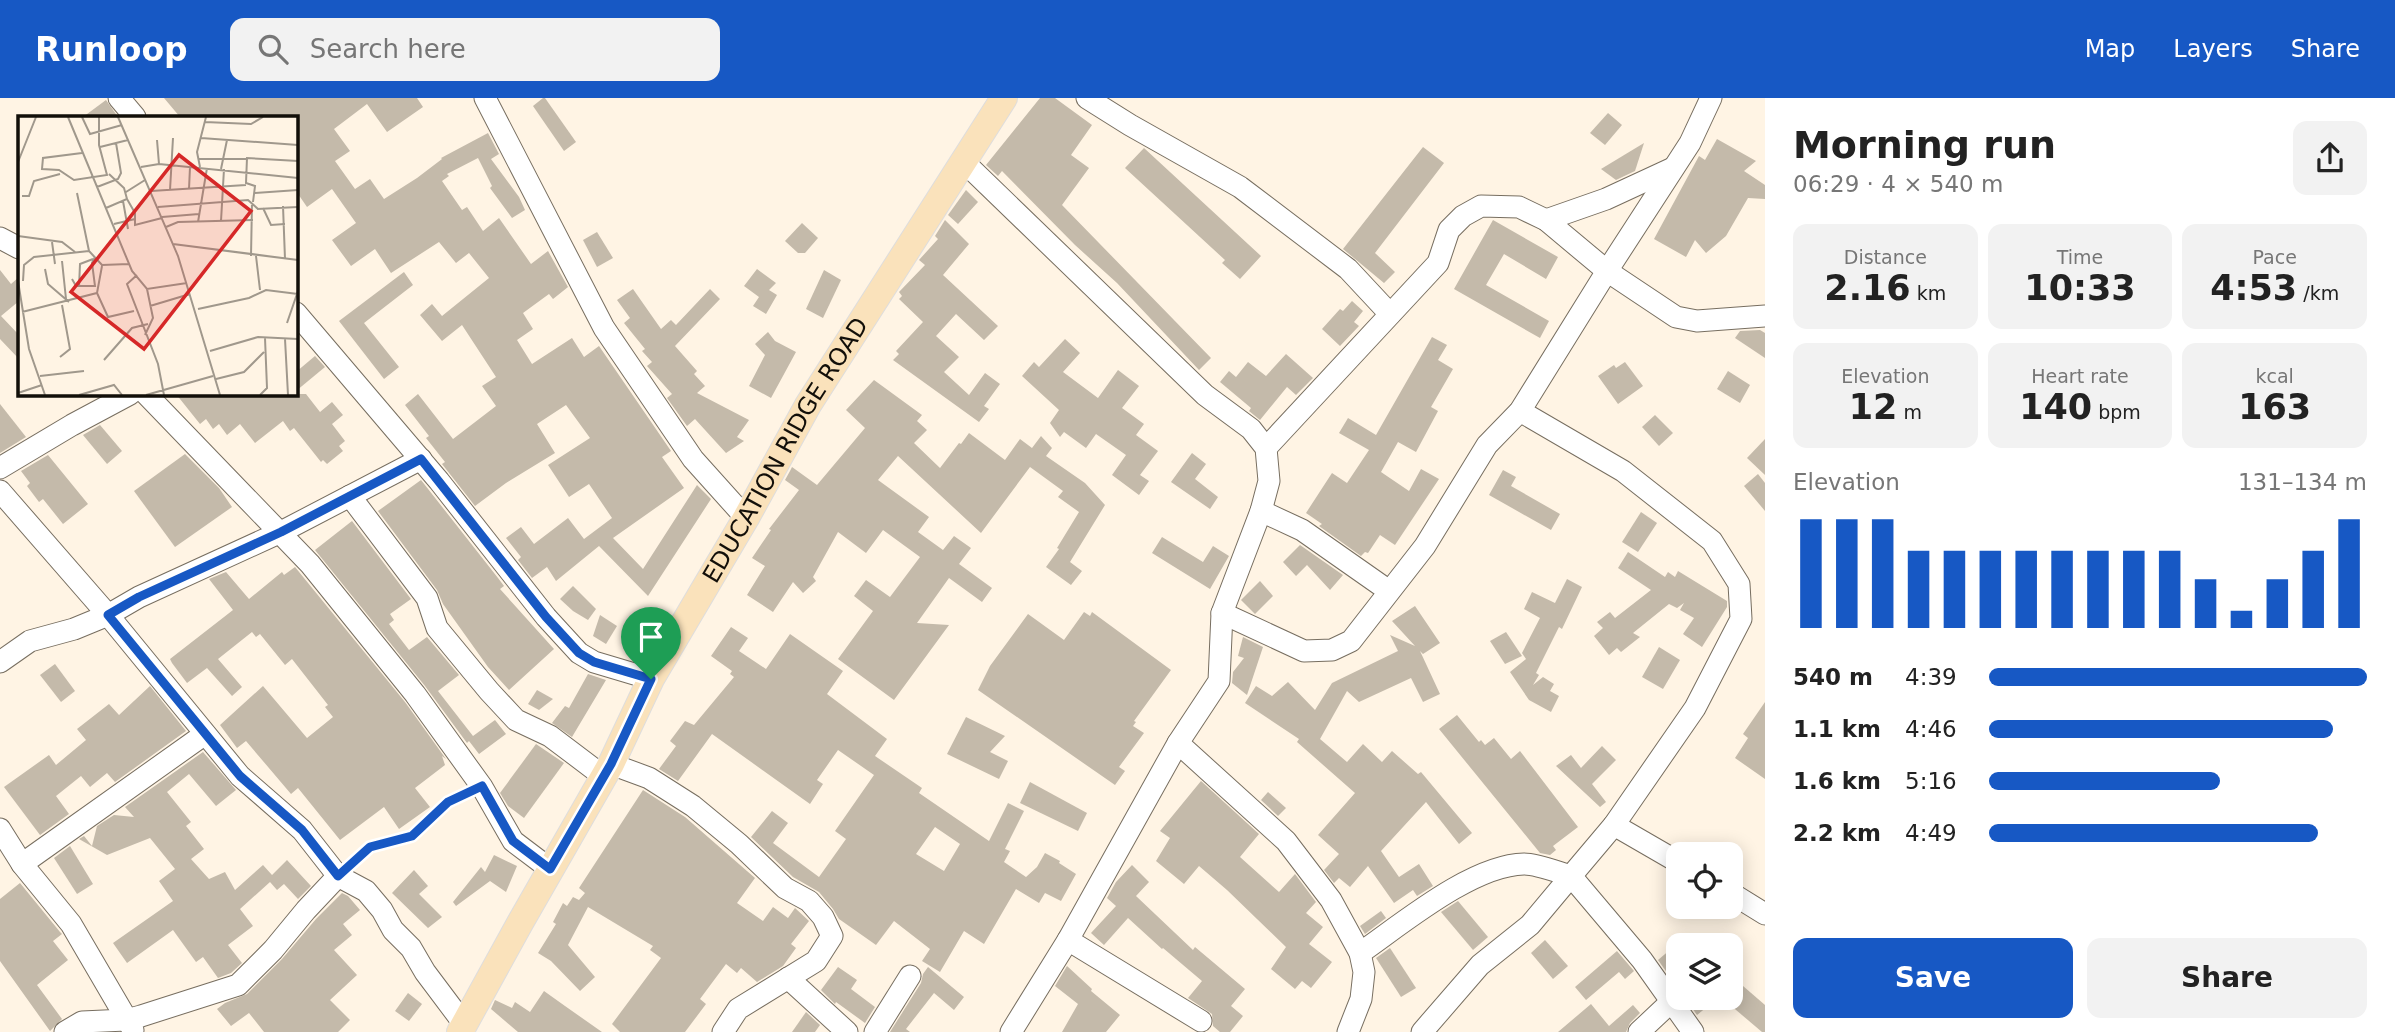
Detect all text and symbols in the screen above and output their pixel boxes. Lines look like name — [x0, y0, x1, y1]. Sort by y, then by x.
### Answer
search box — [230, 18, 720, 81]
text: Runloop — [35, 30, 188, 69]
icon: search — [254, 30, 292, 68]
text: Search here — [310, 34, 466, 64]
text: Map — [2085, 35, 2135, 63]
text: Layers — [2173, 35, 2253, 63]
text: Share — [2291, 35, 2360, 63]
inset map — [18, 116, 298, 396]
button: share — [2293, 121, 2367, 195]
text: Morning run — [1793, 123, 2056, 167]
text: 06:29 · 4 × 540 m — [1793, 171, 2003, 197]
text: Distance — [1844, 246, 1927, 268]
text: Time — [2057, 246, 2103, 268]
text: Pace — [2252, 246, 2297, 268]
text: 2.16 — [1824, 268, 1911, 308]
text: 10:33 — [2024, 268, 2136, 308]
text: 4:53 — [2210, 268, 2297, 308]
text: km — [1911, 282, 1946, 304]
text: /km — [2297, 282, 2339, 304]
street label: EDUCATION RIDGE ROAD — [697, 312, 874, 588]
text: Elevation — [1841, 365, 1929, 387]
text: Heart rate — [2031, 365, 2129, 387]
text: kcal — [2255, 365, 2294, 387]
text: 12 — [1849, 387, 1897, 427]
text: 140 — [2019, 387, 2092, 427]
text: 163 — [2238, 387, 2311, 427]
text: m — [1897, 401, 1922, 423]
text: bpm — [2092, 401, 2141, 423]
text: Elevation — [1793, 469, 1900, 495]
text: 131–134 m — [2238, 469, 2367, 495]
pin — [621, 607, 681, 679]
icon: arrive — [632, 618, 670, 656]
text: 540 m — [1793, 664, 1873, 690]
text: 4:39 — [1905, 664, 1957, 690]
text: 1.1 km — [1793, 716, 1881, 742]
text: 4:46 — [1905, 716, 1957, 742]
text: 1.6 km — [1793, 768, 1881, 794]
text: 5:16 — [1905, 768, 1957, 794]
text: 2.2 km — [1793, 820, 1881, 846]
text: 4:49 — [1905, 820, 1957, 846]
map controls — [1666, 842, 1743, 1010]
button: locate — [1666, 842, 1743, 919]
button: layers — [1666, 933, 1743, 1010]
button: Save — [1793, 938, 2073, 1018]
button: Share — [2087, 938, 2367, 1018]

